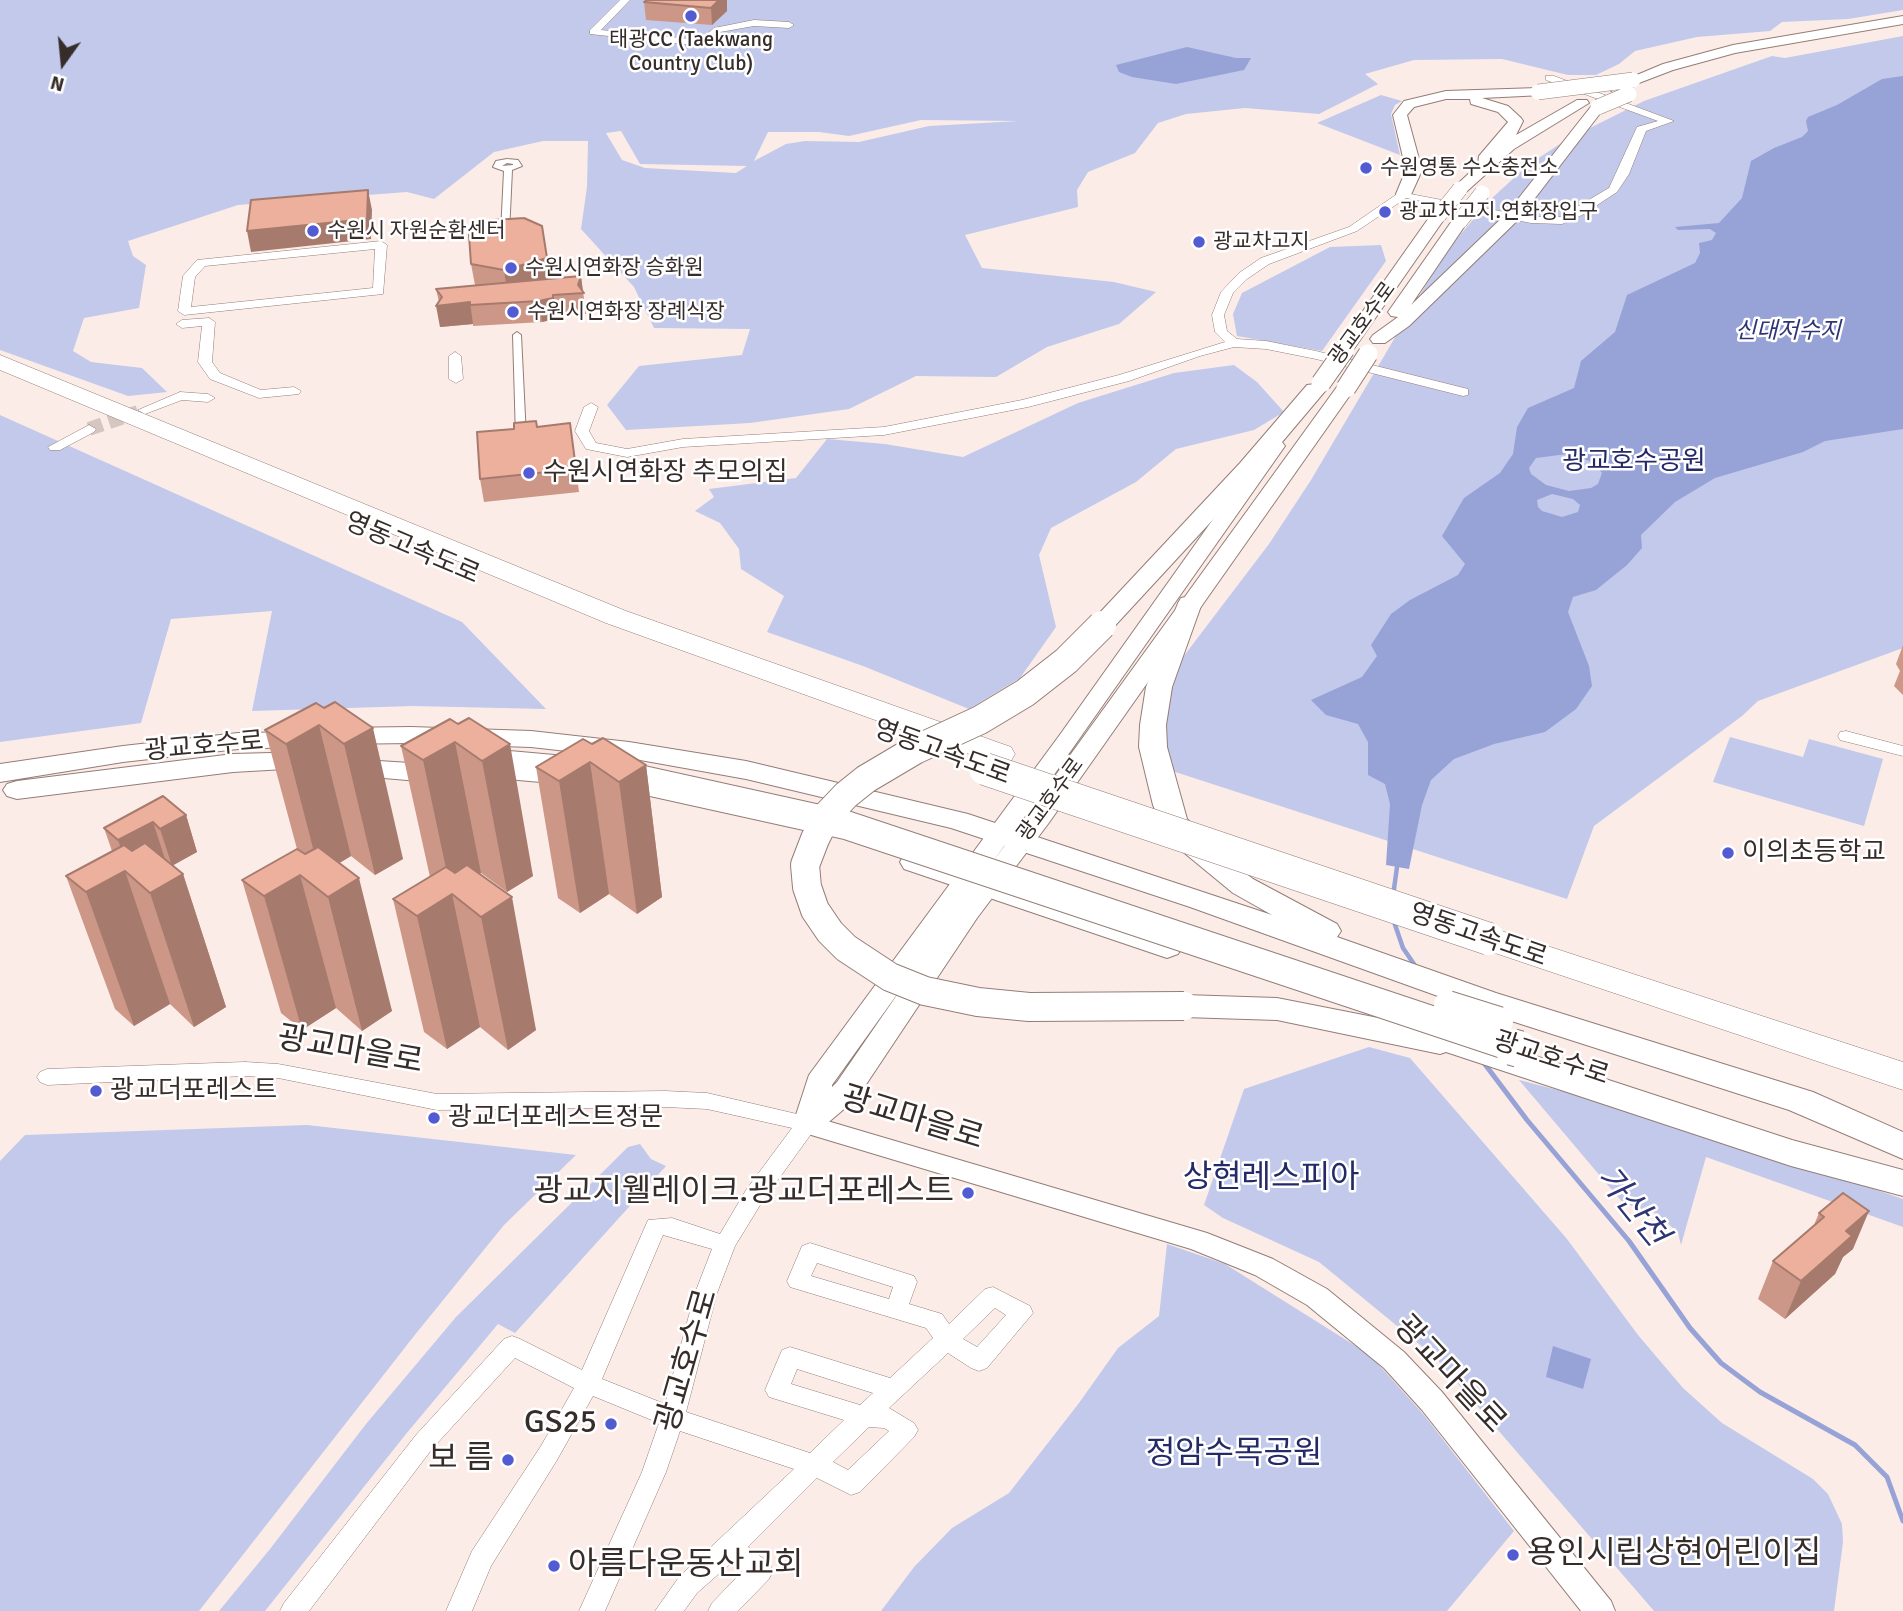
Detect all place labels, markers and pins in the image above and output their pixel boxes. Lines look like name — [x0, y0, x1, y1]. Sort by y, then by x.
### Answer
marker: 태광CC (Taekwang Country Club) — [683, 8, 699, 24]
place label: 태광CC (Taekwang Country Club) — [609, 27, 773, 77]
place label: 수원영통 수소충전소 — [1380, 155, 1558, 181]
marker: 수원영통 수소충전소 — [1358, 160, 1374, 176]
place label: 광교차고지.연화장입구 — [1399, 199, 1598, 225]
marker: 광교차고지.연화장입구 — [1377, 204, 1393, 220]
place label: 수원시 자원순환센터 — [327, 218, 505, 244]
marker: 수원시 자원순환센터 — [305, 223, 321, 239]
place label: 광교차고지 — [1213, 229, 1310, 255]
marker: 광교차고지 — [1191, 234, 1207, 250]
place label: 수원시연화장 승화원 — [525, 255, 703, 281]
marker: 수원시연화장 승화원 — [503, 260, 519, 276]
place label: 수원시연화장 장례식장 — [527, 299, 725, 325]
marker: 수원시연화장 장례식장 — [505, 304, 521, 320]
place label: 수원시연화장 추모의집 — [543, 457, 788, 489]
marker: 수원시연화장 추모의집 — [521, 465, 537, 481]
place label: 이의초등학교 — [1742, 837, 1886, 869]
marker: 이의초등학교 — [1720, 845, 1736, 861]
place label: 광교더포레스트 — [110, 1075, 277, 1107]
marker: 광교더포레스트 — [88, 1083, 104, 1099]
place label: 광교더포레스트정문 — [448, 1102, 663, 1134]
marker: 광교더포레스트정문 — [426, 1110, 442, 1126]
place label: 광교지웰레이크.광교더포레스트 — [533, 1174, 954, 1212]
marker: 광교지웰레이크.광교더포레스트 — [960, 1185, 976, 1201]
place label: GS25 — [524, 1405, 597, 1443]
marker: GS25 — [603, 1416, 619, 1432]
place label: 보 름 — [428, 1441, 494, 1479]
marker: 보 름 — [500, 1452, 516, 1468]
place label: 용인시립상현어린이집 — [1527, 1536, 1821, 1574]
place label: 아름다운동산교회 — [568, 1547, 804, 1585]
marker: 용인시립상현어린이집 — [1505, 1547, 1521, 1563]
marker: 아름다운동산교회 — [546, 1558, 562, 1574]

